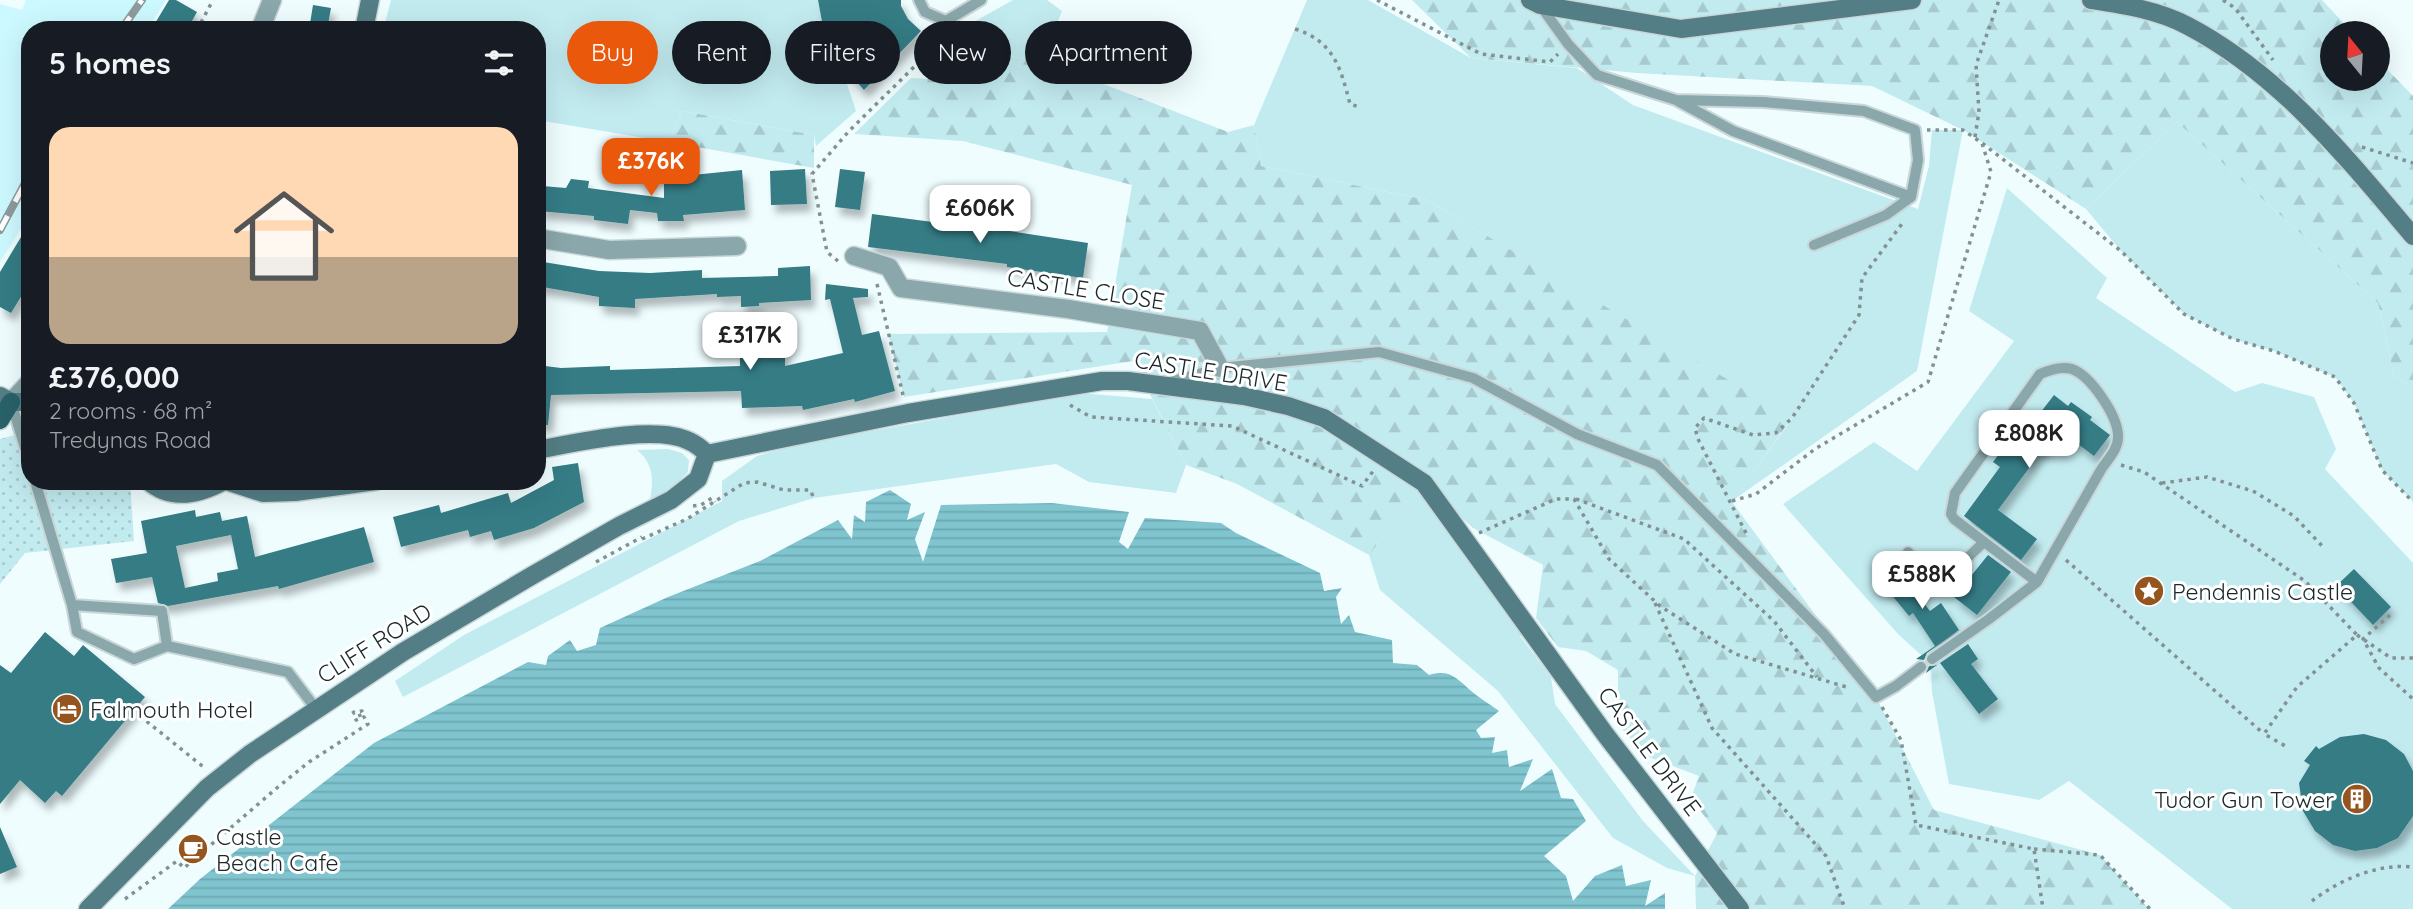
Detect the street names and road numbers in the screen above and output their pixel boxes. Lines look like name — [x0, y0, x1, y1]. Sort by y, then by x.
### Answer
street label: CASTLE CLOSE — [1005, 262, 1167, 316]
street label: CASTLE DRIVE — [1133, 345, 1289, 397]
street label: CLIFF ROAD — [311, 596, 437, 690]
street label: CASTLE DRIVE — [1592, 681, 1708, 821]

